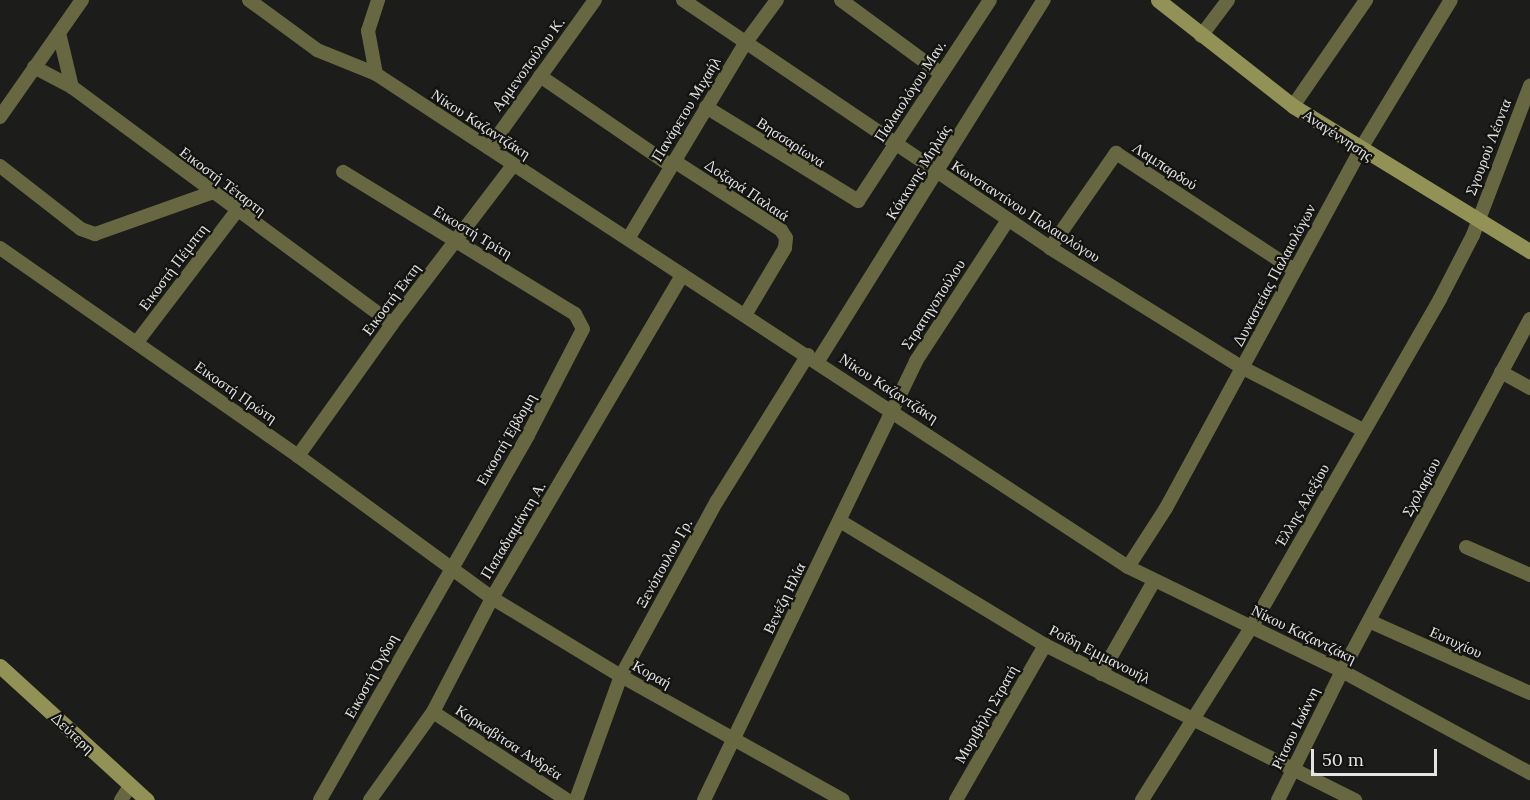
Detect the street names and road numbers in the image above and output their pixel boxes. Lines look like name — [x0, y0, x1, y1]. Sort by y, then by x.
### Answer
street label: Αρμενοπούλου Κ. — [488, 13, 568, 115]
street label: Παλαιολόγου Μαν. — [870, 37, 950, 145]
street label: Πανάρετου Μιχαήλ — [648, 53, 724, 165]
street label: Νίκου Καζαντζάκη — [428, 85, 534, 163]
street label: Σγουρού Λέοντα — [1461, 96, 1515, 198]
street label: Αναγέννησης — [1299, 106, 1377, 164]
street label: Βησσαρίωνα — [753, 113, 829, 171]
street label: Κόκκινης Μηλιάς — [882, 121, 954, 223]
street label: Λαμπαρδού — [1129, 138, 1201, 194]
street label: Εικοστή Τέταρτη — [176, 143, 270, 219]
street label: Δοξαρά Παλαιά — [702, 155, 792, 225]
street label: Κωνσταντίνου Παλαιολόγου — [948, 156, 1104, 266]
street label: Δυναστείας Παλαιολόγων — [1229, 201, 1319, 349]
street label: Εικοστή Τρίτη — [430, 202, 516, 262]
street label: Εικοστή Πέμπτη — [135, 220, 211, 314]
street label: Στρατηγοπούλου — [897, 256, 969, 352]
street label: Εικοστή Έκτη — [358, 259, 424, 339]
street label: Νίκου Καζαντζάκη — [836, 349, 942, 427]
street label: Εικοστή Πρώτη — [191, 357, 281, 427]
street label: Εικοστή Έβδομη — [472, 390, 540, 488]
street label: Σχολαρίου — [1398, 454, 1444, 520]
street label: Έλλης Αλεξίου — [1271, 460, 1333, 550]
street label: Παπαδιαμάντη Α. — [477, 478, 549, 582]
street label: Ξενόπουλου Γρ. — [632, 515, 696, 611]
street label: Βενέζη Ηλία — [759, 560, 809, 636]
street label: Νίκου Καζαντζάκη — [1249, 601, 1359, 667]
street label: Ροΐδη Εμμανουήλ — [1046, 621, 1154, 687]
street label: Ευτυχίου — [1427, 622, 1485, 662]
street label: Εικοστή Όγδοη — [340, 631, 402, 721]
street label: Κοραή — [629, 656, 675, 692]
street label: Μυριβήλη Στρατή — [951, 662, 1021, 766]
street label: Ρίτσου Ιωάννη — [1267, 684, 1323, 772]
street label: Καρκαβίτσα Ανδρέα — [452, 701, 566, 783]
street label: Δεύτερη — [48, 709, 98, 757]

